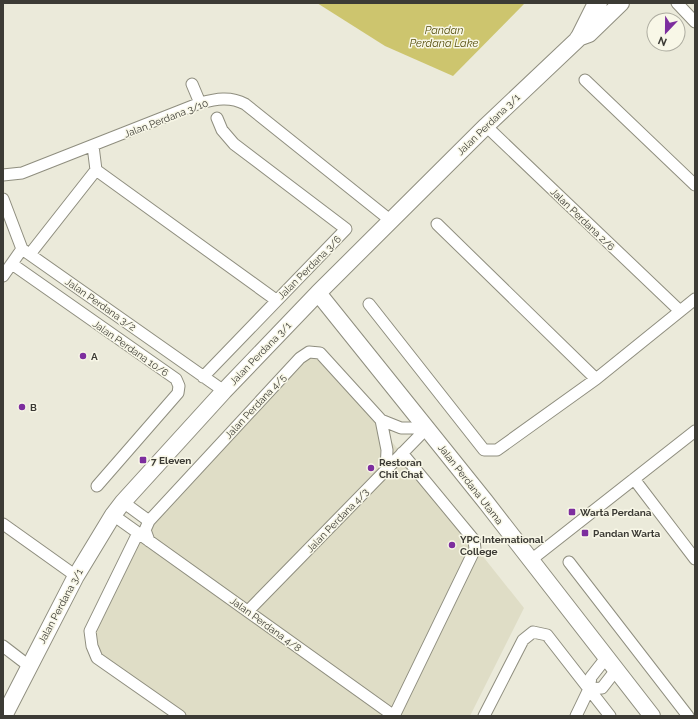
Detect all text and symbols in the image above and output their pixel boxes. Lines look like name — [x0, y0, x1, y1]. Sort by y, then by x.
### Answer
north arrow — [646, 12, 686, 52]
water label: Pandan Perdana Lake — [410, 24, 479, 50]
text: N — [656, 33, 669, 48]
street label: Jalan Perdana 3/1 — [455, 91, 523, 157]
street label: Jalan Perdana 3/10 — [123, 97, 210, 140]
street label: Jalan Perdana 2/6 — [548, 186, 617, 253]
street label: Jalan Perdana 3/6 — [275, 233, 343, 301]
street label: Jalan Perdana 3/2 — [63, 276, 138, 333]
street label: Jalan Perdana 10/6 — [91, 318, 171, 379]
street label: Jalan Perdana 3/1 — [228, 319, 294, 387]
marker: A — [78, 351, 88, 361]
place label: A — [91, 351, 98, 362]
street label: Jalan Perdana 4/5 — [223, 371, 288, 441]
marker: B — [17, 402, 27, 412]
place label: B — [30, 402, 37, 413]
street label: Jalan Perdana Utama — [436, 442, 505, 527]
marker: 7 Eleven — [138, 455, 148, 465]
place label: 7 Eleven — [151, 455, 191, 466]
place label: Restoran Chit Chat — [379, 457, 423, 480]
marker: Restoran Chit Chat — [366, 463, 376, 473]
street label: Jalan Perdana 4/3 — [304, 486, 371, 554]
marker: Warta Perdana — [567, 507, 577, 517]
place label: Warta Perdana — [580, 507, 652, 518]
marker: Pandan Warta — [580, 528, 590, 538]
place label: Pandan Warta — [593, 528, 661, 539]
place label: YPC International College — [460, 534, 545, 557]
marker: YPC International College — [447, 540, 457, 550]
street label: Jalan Perdana 3/1 — [36, 566, 85, 645]
street label: Jalan Perdana 4/8 — [228, 595, 303, 654]

